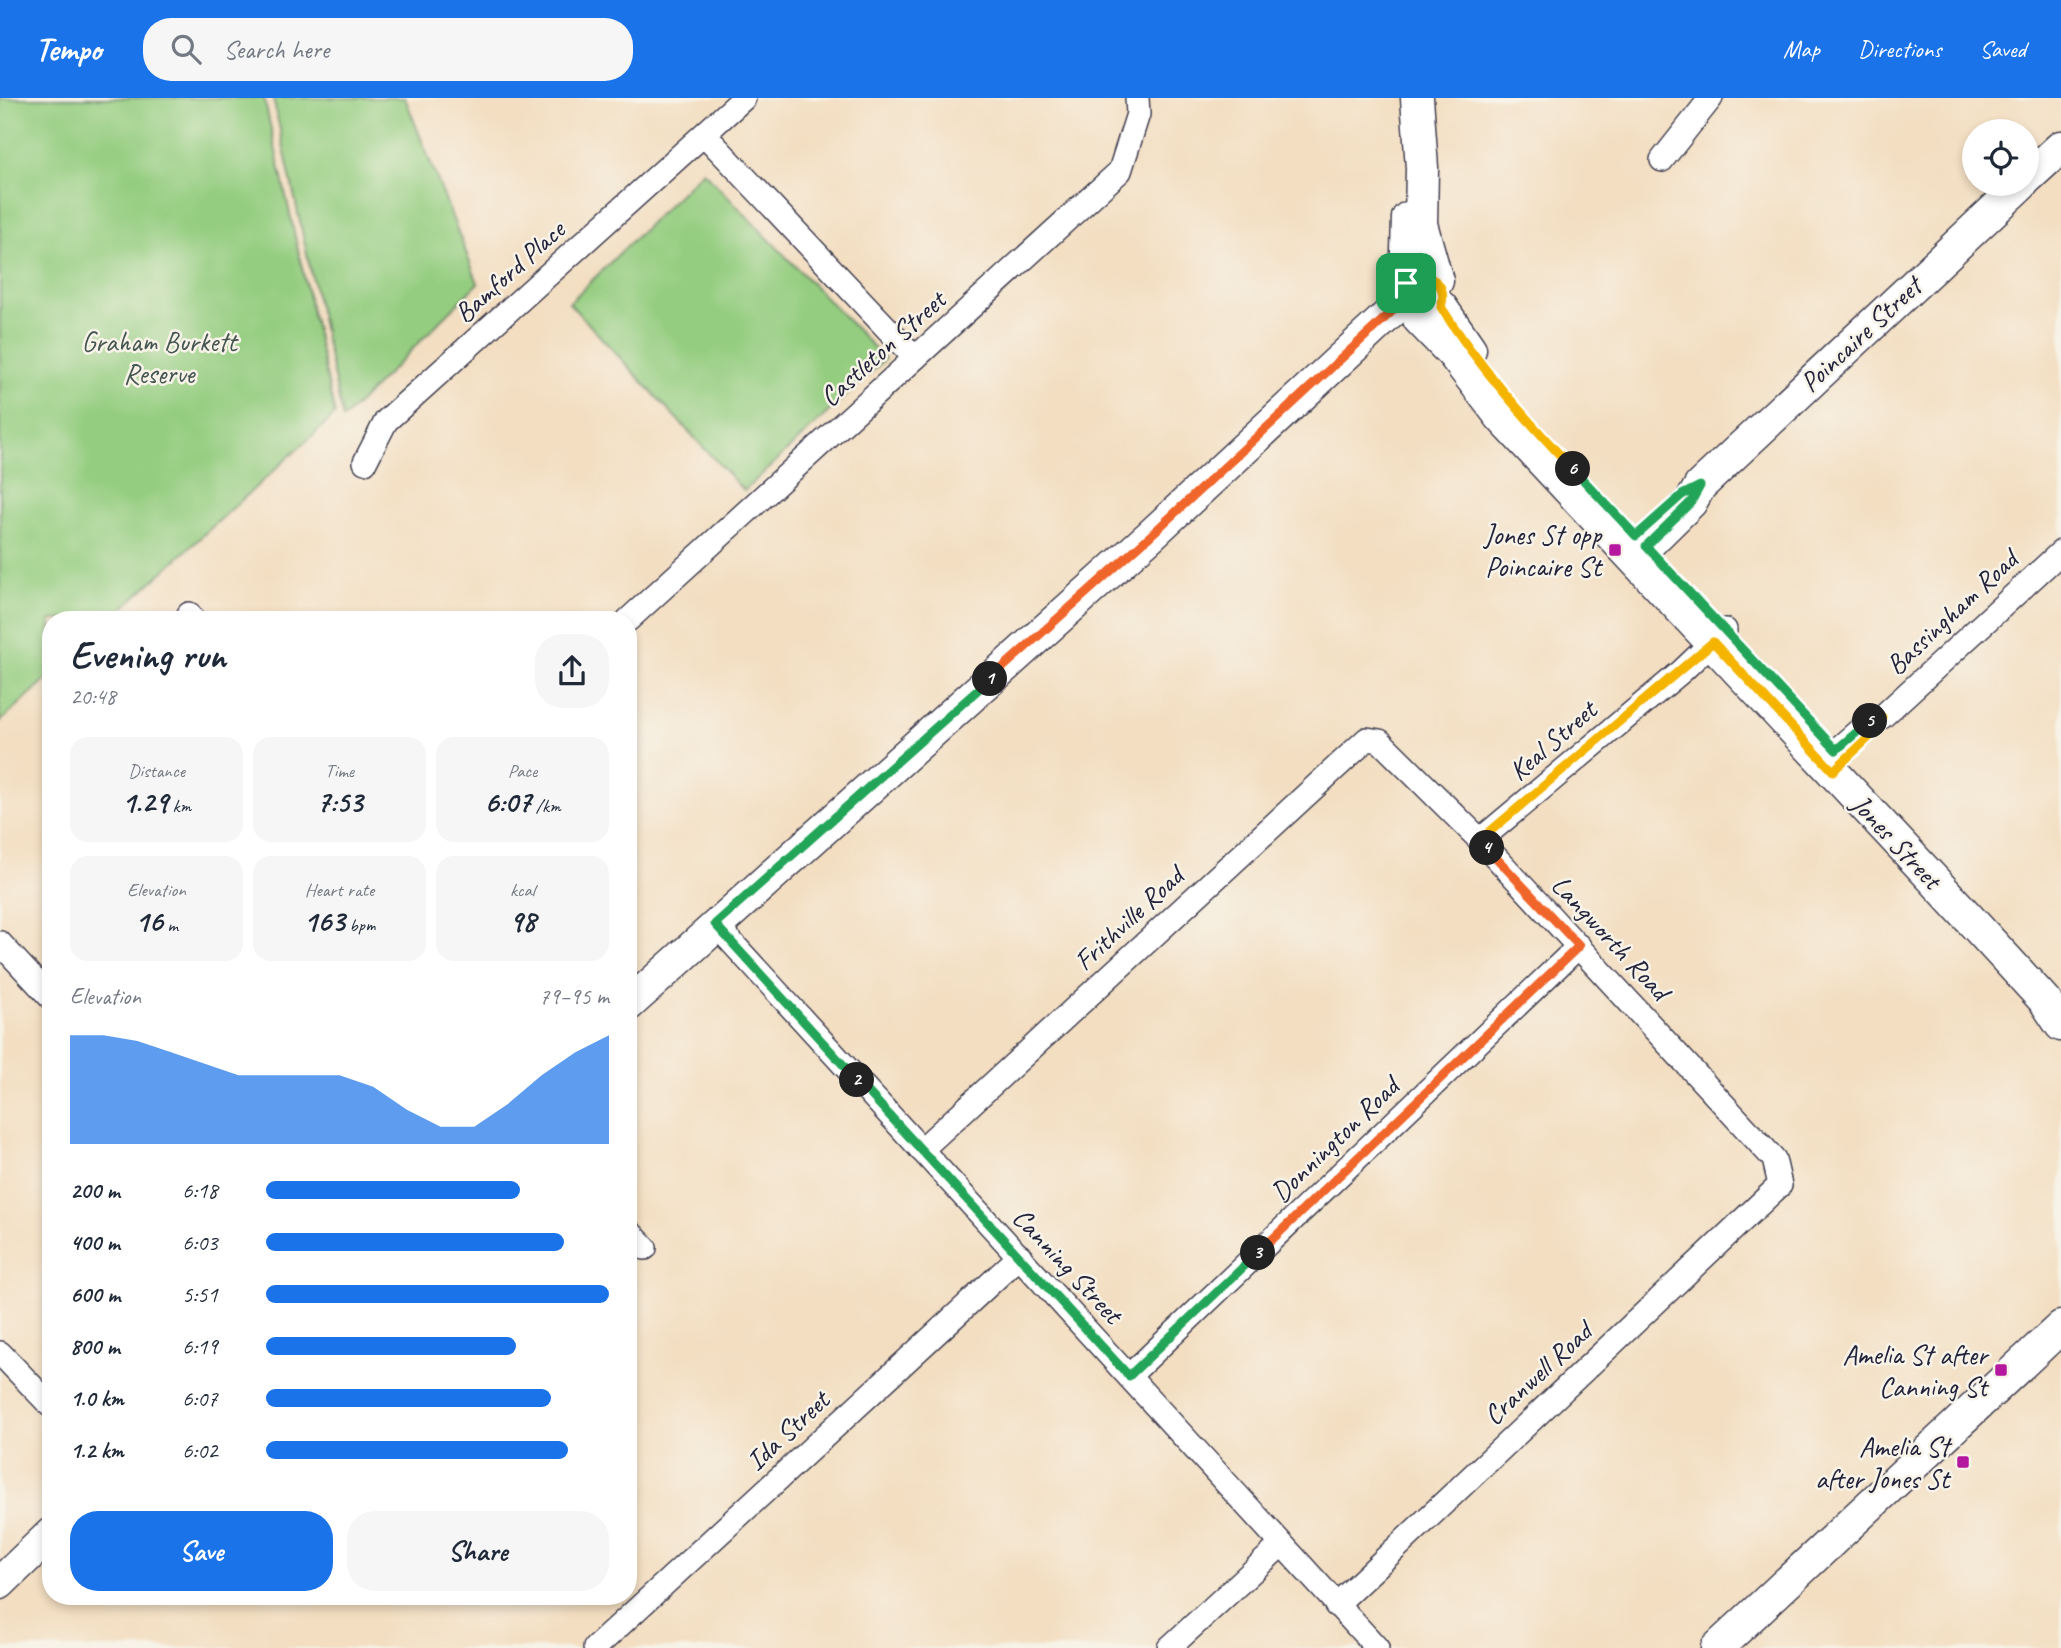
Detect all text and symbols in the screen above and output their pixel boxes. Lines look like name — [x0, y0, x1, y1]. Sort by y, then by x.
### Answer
search box — [143, 18, 633, 81]
text: Tempo — [35, 28, 101, 70]
icon: search — [167, 30, 205, 68]
text: Search here — [223, 33, 329, 66]
text: Map — [1783, 34, 1820, 64]
text: Directions — [1858, 34, 1941, 64]
text: Saved — [1979, 34, 2026, 64]
map controls — [1962, 119, 2039, 196]
button: locate — [1962, 119, 2039, 196]
street label: Bamford Place — [447, 211, 573, 330]
pin — [1376, 253, 1436, 313]
icon: arrive — [1387, 264, 1425, 302]
street label: Poincaire Street — [1792, 267, 1931, 399]
street label: Castleton Street — [812, 281, 954, 414]
park label: Graham Burkett Reserve — [81, 324, 239, 391]
pin: 6 — [1556, 452, 1590, 486]
text: 6 — [1568, 456, 1577, 480]
place label: Jones St opp Poincaire St — [1482, 517, 1604, 584]
street label: Bassingham Road — [1878, 540, 2027, 682]
marker: Jones St opp Poincaire St — [1607, 542, 1623, 558]
text: Evening run — [70, 632, 226, 679]
button: share — [535, 634, 609, 708]
pin: 1 — [972, 662, 1007, 696]
text: 1 — [985, 666, 994, 690]
text: 20:48 — [70, 682, 116, 711]
street label: Keal Street — [1501, 691, 1606, 788]
pin: 5 — [1853, 704, 1888, 738]
text: 5 — [1865, 708, 1874, 732]
text: Distance — [128, 759, 185, 783]
text: Time — [325, 759, 354, 783]
text: Pace — [508, 759, 537, 783]
text: 1.29 — [122, 783, 168, 821]
text: 7:53 — [317, 783, 362, 821]
text: 6:07 — [484, 783, 531, 821]
street label: Jones Street — [1843, 785, 1951, 898]
text: km — [168, 794, 191, 818]
text: /km — [531, 794, 561, 818]
pin: 4 — [1470, 830, 1504, 866]
text: 4 — [1482, 835, 1491, 859]
street label: Frithville Road — [1066, 856, 1193, 978]
street label: Langworth Road — [1544, 868, 1680, 1010]
text: Elevation — [127, 878, 186, 902]
text: Heart rate — [305, 878, 374, 902]
text: kcal — [510, 878, 535, 902]
text: 16 — [135, 902, 163, 940]
text: 163 — [304, 902, 345, 940]
text: 98 — [509, 902, 536, 940]
text: m — [163, 913, 178, 937]
text: bpm — [345, 913, 375, 937]
text: Elevation — [70, 982, 141, 1011]
text: 79–95 m — [539, 982, 609, 1011]
pin: 2 — [840, 1062, 874, 1098]
text: 2 — [852, 1067, 861, 1091]
street label: Donnington Road — [1263, 1067, 1409, 1209]
text: 200 m — [70, 1176, 120, 1205]
text: 6:18 — [182, 1176, 218, 1205]
street label: Canning Street — [1005, 1200, 1132, 1333]
text: 400 m — [70, 1228, 120, 1257]
text: 6:03 — [182, 1228, 218, 1257]
pin: 3 — [1240, 1236, 1276, 1270]
text: 3 — [1253, 1240, 1262, 1264]
text: 600 m — [70, 1280, 120, 1309]
text: 5:51 — [182, 1280, 218, 1309]
street label: Cranwell Road — [1476, 1312, 1602, 1432]
text: 800 m — [70, 1332, 120, 1361]
text: 6:19 — [182, 1332, 218, 1361]
place label: Amelia St after Canning St — [1843, 1337, 1990, 1404]
marker: Amelia St after Canning St — [1993, 1362, 2009, 1378]
street label: Ida Street — [738, 1381, 838, 1478]
text: 1.0 km — [70, 1384, 124, 1413]
text: 6:07 — [182, 1384, 218, 1413]
place label: Amelia St after Jones St — [1815, 1429, 1953, 1496]
text: 1.2 km — [70, 1436, 124, 1465]
text: 6:02 — [182, 1436, 218, 1465]
marker: Amelia St after Jones St — [1955, 1454, 1971, 1470]
button: Save — [70, 1511, 333, 1591]
button: Share — [347, 1511, 609, 1591]

